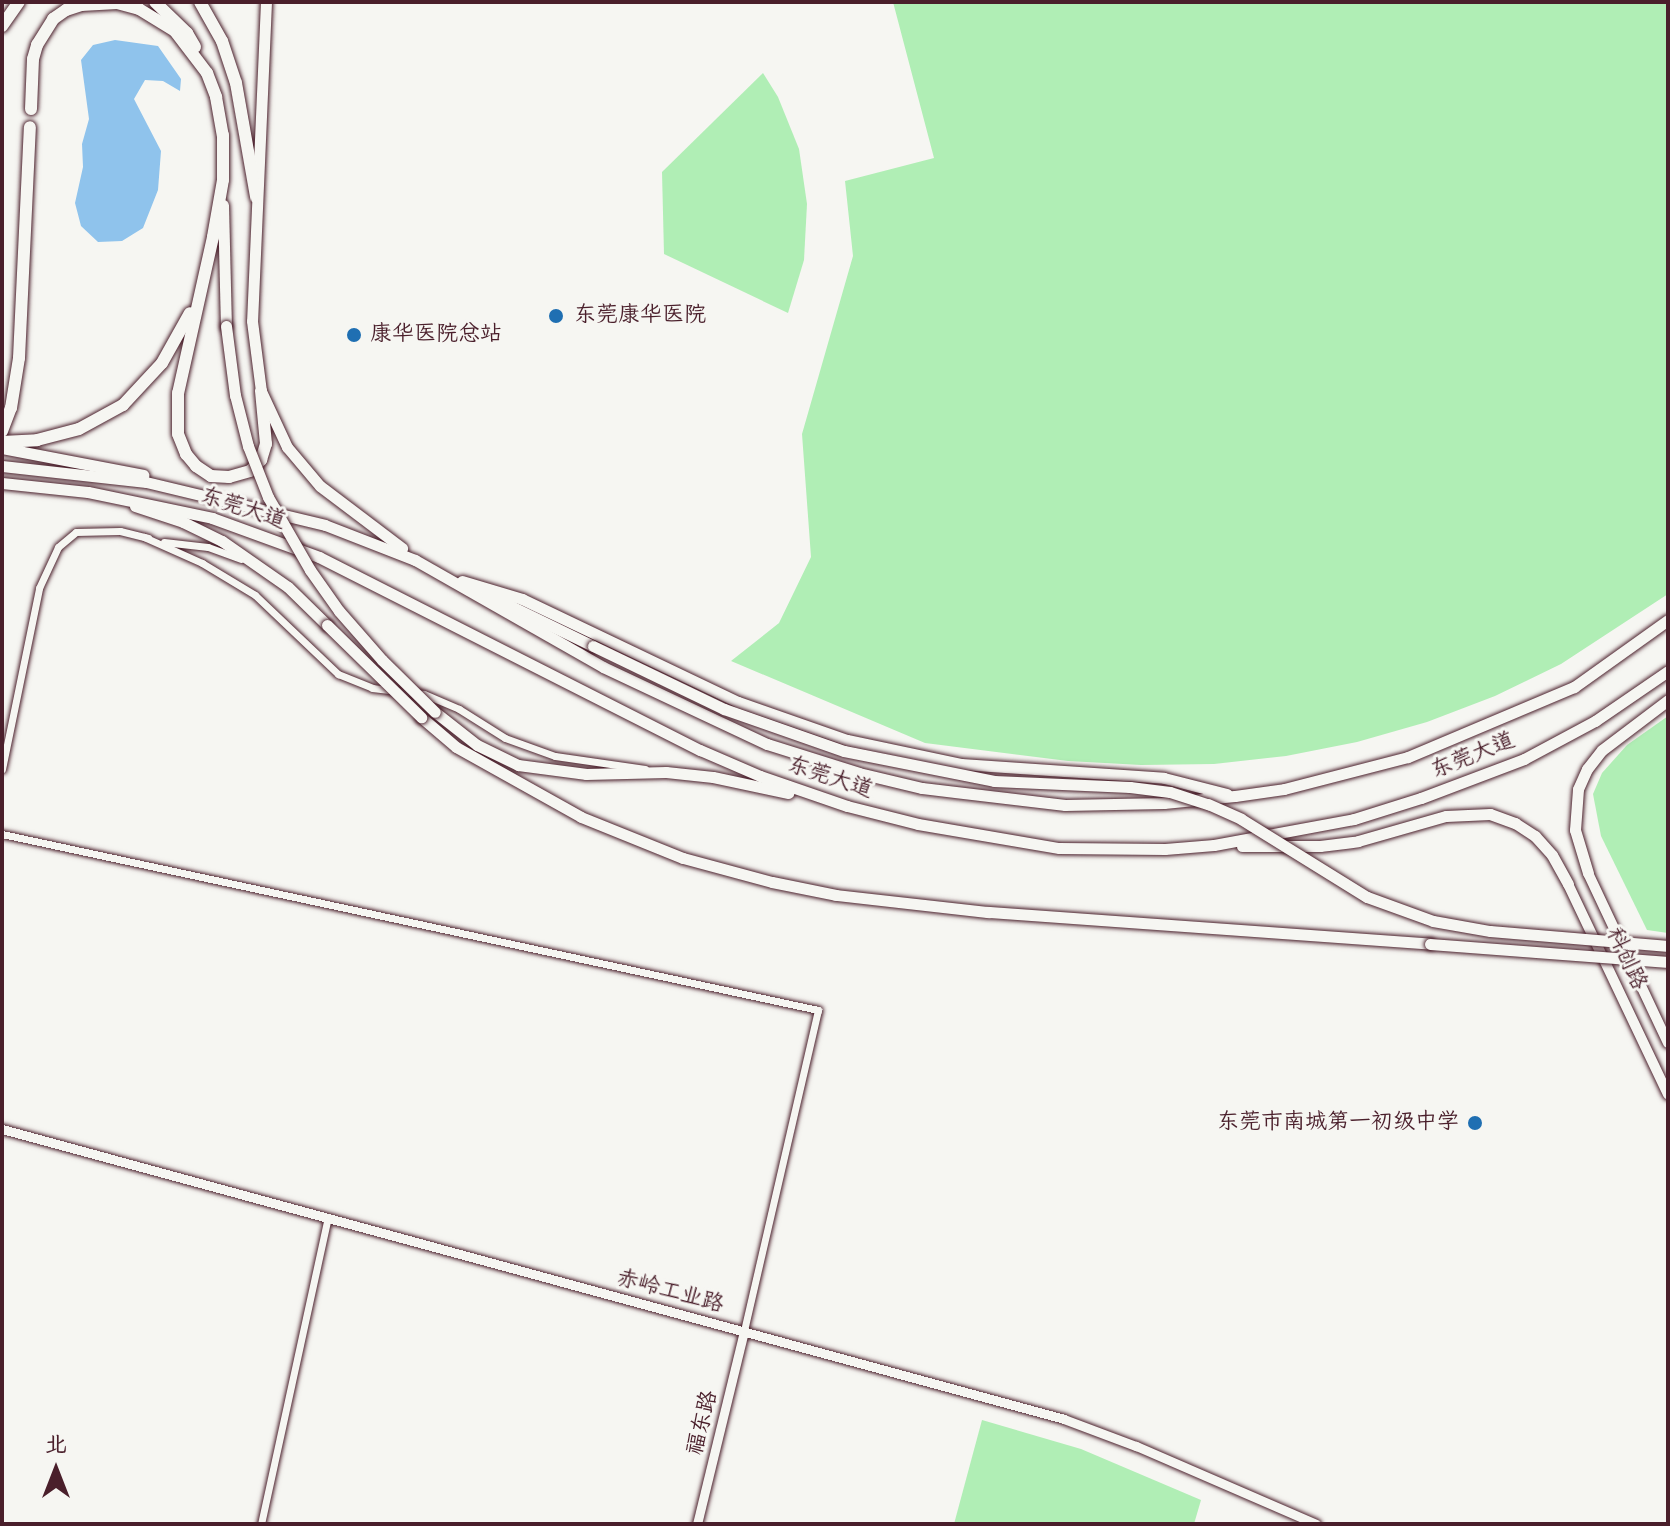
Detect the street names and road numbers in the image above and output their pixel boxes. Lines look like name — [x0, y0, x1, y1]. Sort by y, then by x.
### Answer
street label: 东莞大道 — [197, 483, 289, 535]
street label: 东莞大道 — [1427, 727, 1519, 785]
street label: 东莞大道 — [784, 752, 876, 804]
street label: 科创路 — [1600, 924, 1652, 994]
street label: 赤岭工业路 — [613, 1265, 727, 1319]
street label: 福东路 — [682, 1388, 724, 1458]

